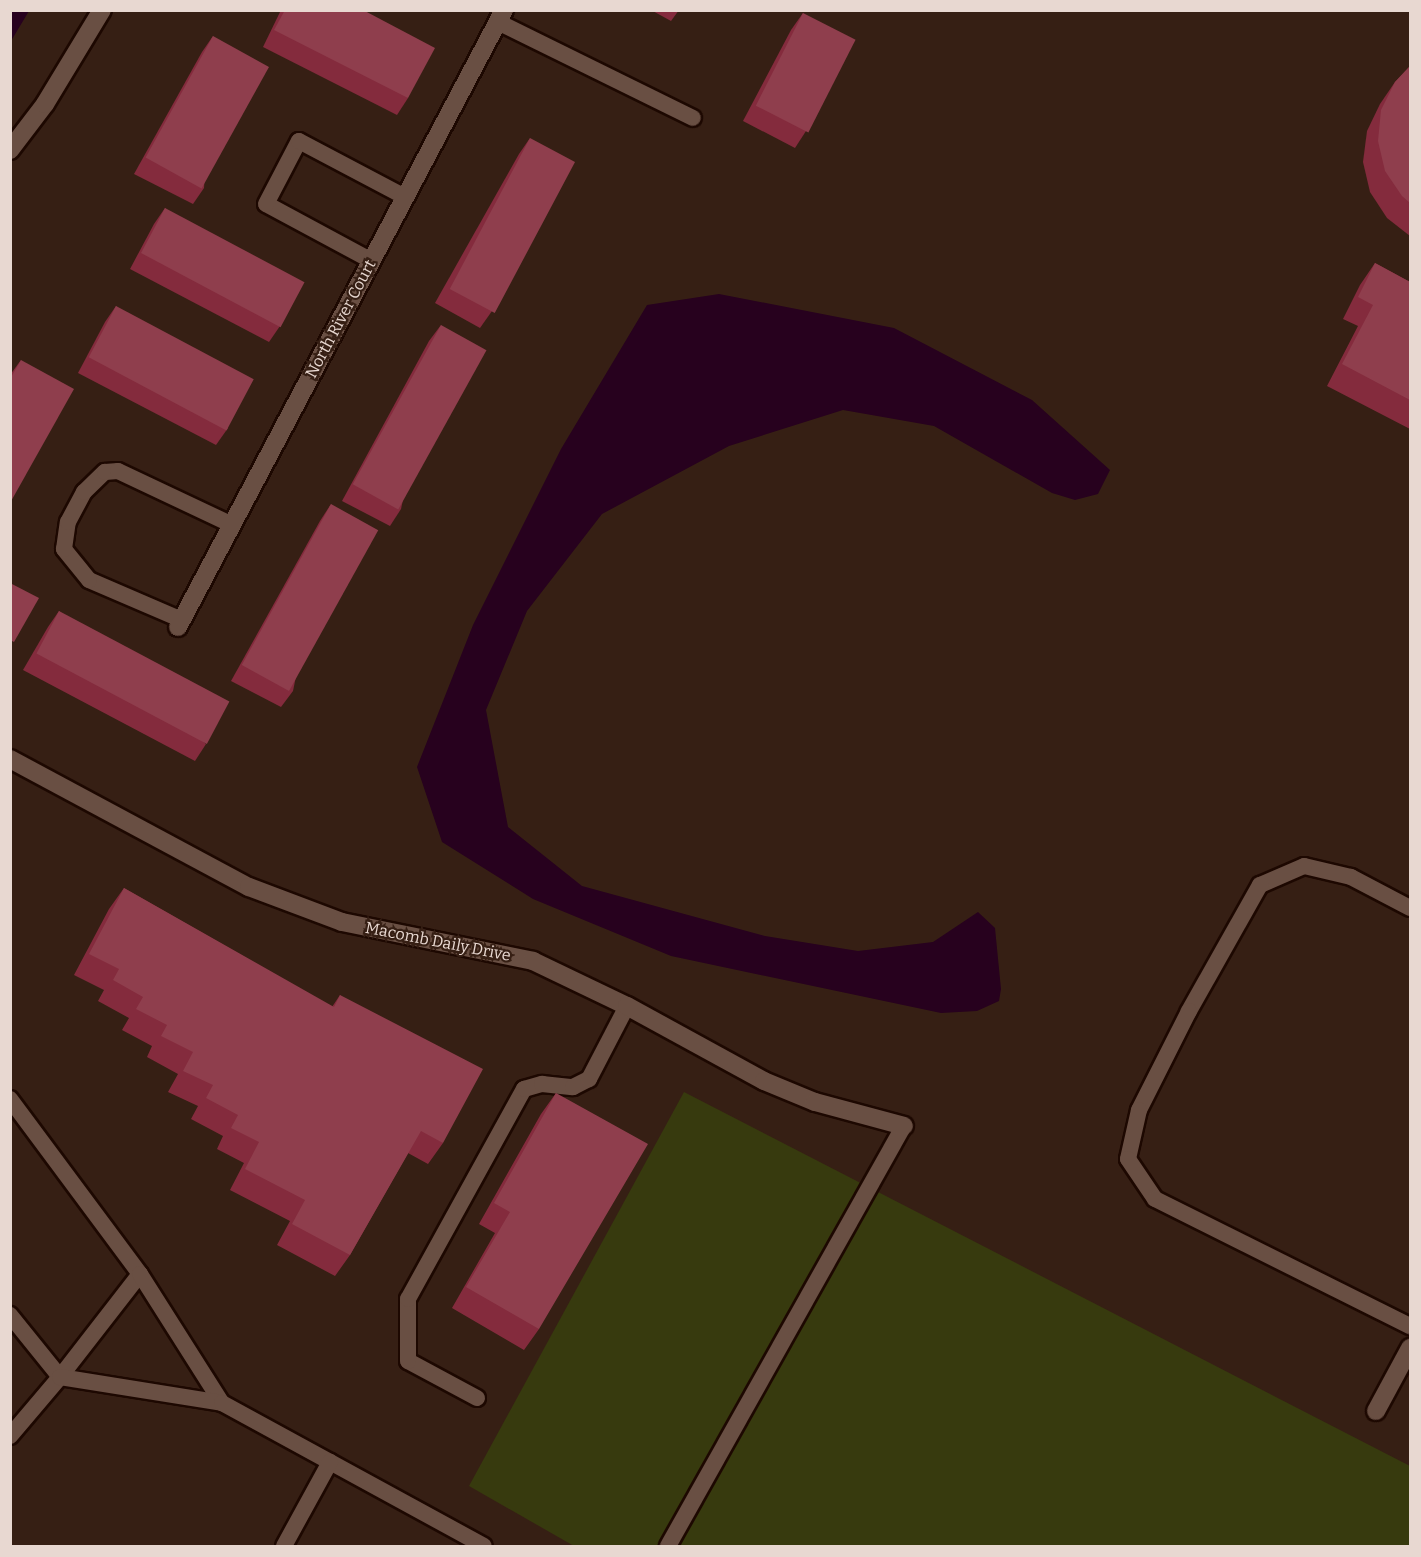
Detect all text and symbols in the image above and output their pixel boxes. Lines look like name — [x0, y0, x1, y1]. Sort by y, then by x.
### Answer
street label: North River Court — [302, 257, 380, 381]
street label: Macomb Daily Drive — [364, 918, 512, 966]

